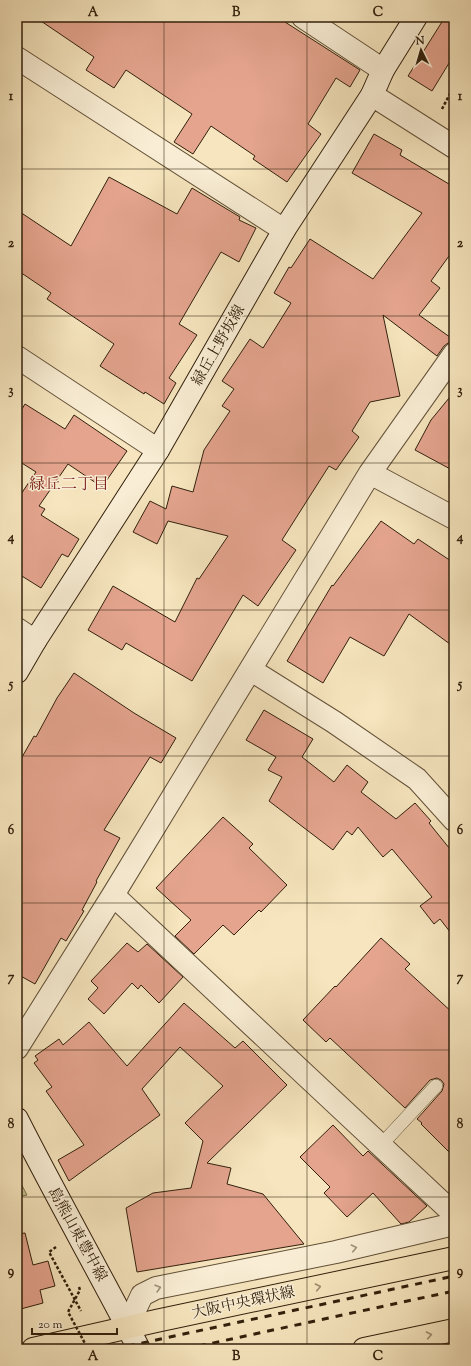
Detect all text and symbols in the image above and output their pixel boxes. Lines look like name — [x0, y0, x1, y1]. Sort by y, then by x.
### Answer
text: A — [88, 4, 99, 22]
text: B — [232, 4, 241, 22]
text: C — [373, 4, 383, 22]
north arrow — [401, 30, 441, 70]
text: N — [414, 33, 426, 49]
text: 1 — [9, 88, 14, 106]
text: 1 — [458, 88, 463, 106]
text: 2 — [8, 235, 15, 253]
text: 2 — [457, 235, 464, 253]
street label: 緑丘上野坂線 — [188, 302, 251, 390]
text: 3 — [8, 382, 14, 400]
text: 3 — [457, 382, 463, 400]
district label: 緑丘二丁目 — [29, 474, 109, 497]
text: 4 — [7, 529, 15, 547]
text: 4 — [456, 529, 464, 547]
text: 5 — [8, 676, 14, 694]
text: 5 — [457, 676, 463, 694]
text: 6 — [8, 822, 15, 840]
text: 6 — [457, 822, 464, 840]
text: 7 — [8, 969, 15, 987]
text: 7 — [457, 969, 464, 987]
text: 8 — [8, 1116, 15, 1134]
text: 8 — [457, 1116, 464, 1134]
street label: 島熊山東豊中線 — [42, 1184, 111, 1286]
one-way arrow — [351, 1244, 357, 1252]
text: 9 — [8, 1263, 15, 1281]
text: 9 — [457, 1263, 464, 1281]
street label: 大阪中央環状線 — [190, 1282, 297, 1325]
one-way arrow — [314, 1283, 321, 1291]
one-way arrow — [155, 1284, 162, 1293]
scale bar — [32, 1310, 117, 1336]
text: 20 m — [38, 1316, 63, 1334]
one-way arrow — [426, 1331, 433, 1339]
text: A — [88, 1348, 99, 1366]
text: B — [232, 1348, 241, 1366]
text: C — [373, 1348, 383, 1366]

